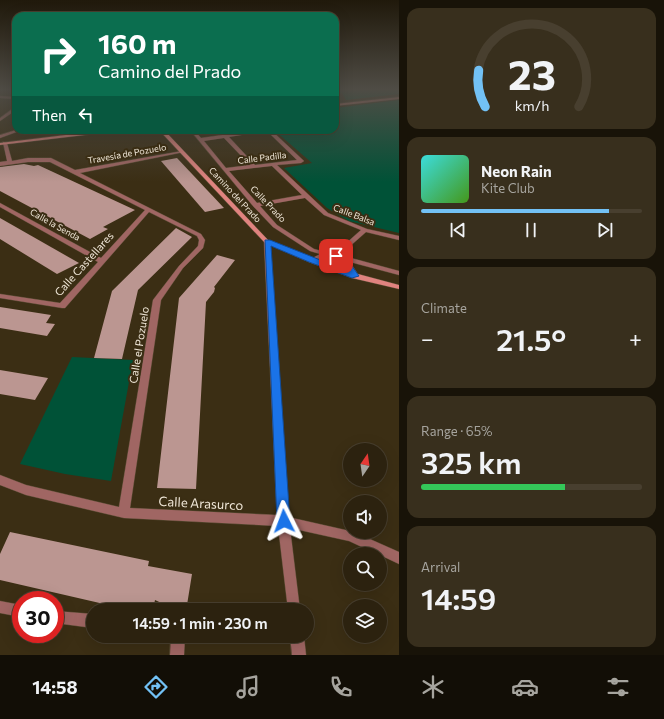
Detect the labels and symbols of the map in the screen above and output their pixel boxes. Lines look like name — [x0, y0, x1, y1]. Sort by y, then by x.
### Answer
street label: Travesía de Pozuelo — [87, 141, 167, 166]
street label: Calle Padilla — [237, 149, 287, 166]
street label: Camino del Prado — [207, 165, 264, 225]
street label: Calle Prado — [248, 183, 288, 224]
street label: Calle Balsa — [332, 202, 377, 228]
street label: Calle la Senda — [28, 206, 83, 243]
street label: Calle Castellares — [51, 229, 116, 298]
pin — [319, 239, 353, 273]
street label: Calle el Pozuelo — [126, 305, 151, 384]
north arrow — [343, 443, 387, 487]
street label: Calle Arasurco — [158, 493, 244, 513]
position arrow — [263, 500, 305, 542]
speed limit sign: 30 — [12, 591, 64, 643]

